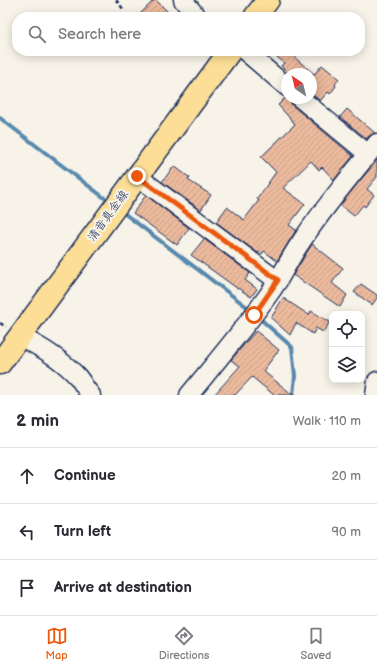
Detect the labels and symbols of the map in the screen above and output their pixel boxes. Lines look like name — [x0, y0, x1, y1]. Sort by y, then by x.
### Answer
north arrow — [281, 68, 317, 104]
route end — [128, 167, 146, 185]
street label: 清音真金線 — [84, 187, 132, 245]
route start — [245, 306, 263, 324]

